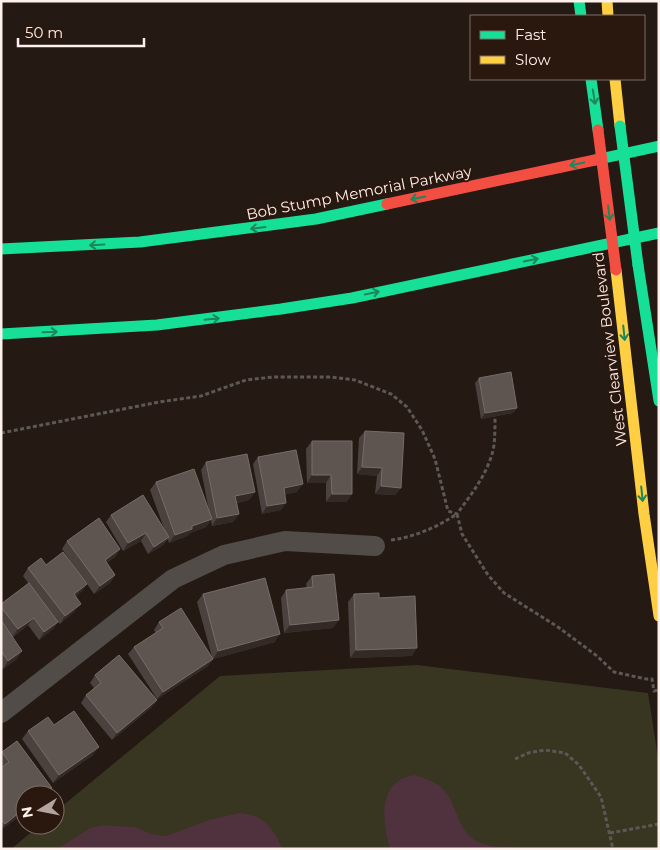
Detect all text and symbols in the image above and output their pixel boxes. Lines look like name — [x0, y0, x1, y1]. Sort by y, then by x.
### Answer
scale bar — [18, 15, 144, 47]
legend — [470, 15, 645, 80]
text: 50 m — [25, 23, 63, 42]
text: Fast — [515, 25, 546, 44]
text: Slow — [515, 50, 551, 69]
one-way arrow — [589, 89, 599, 105]
one-way arrow — [569, 160, 585, 169]
street label: Bob Stump Memorial Parkway — [245, 161, 474, 224]
one-way arrow — [410, 194, 426, 203]
one-way arrow — [604, 205, 614, 221]
one-way arrow — [251, 223, 267, 233]
one-way arrow — [89, 240, 105, 249]
street label: West Clearview Boulevard — [588, 251, 631, 447]
one-way arrow — [523, 254, 539, 264]
one-way arrow — [364, 288, 380, 297]
one-way arrow — [204, 314, 220, 324]
one-way arrow — [619, 324, 629, 340]
one-way arrow — [42, 328, 58, 337]
one-way arrow — [637, 486, 647, 502]
north arrow — [15, 785, 65, 835]
text: N — [17, 805, 37, 819]

